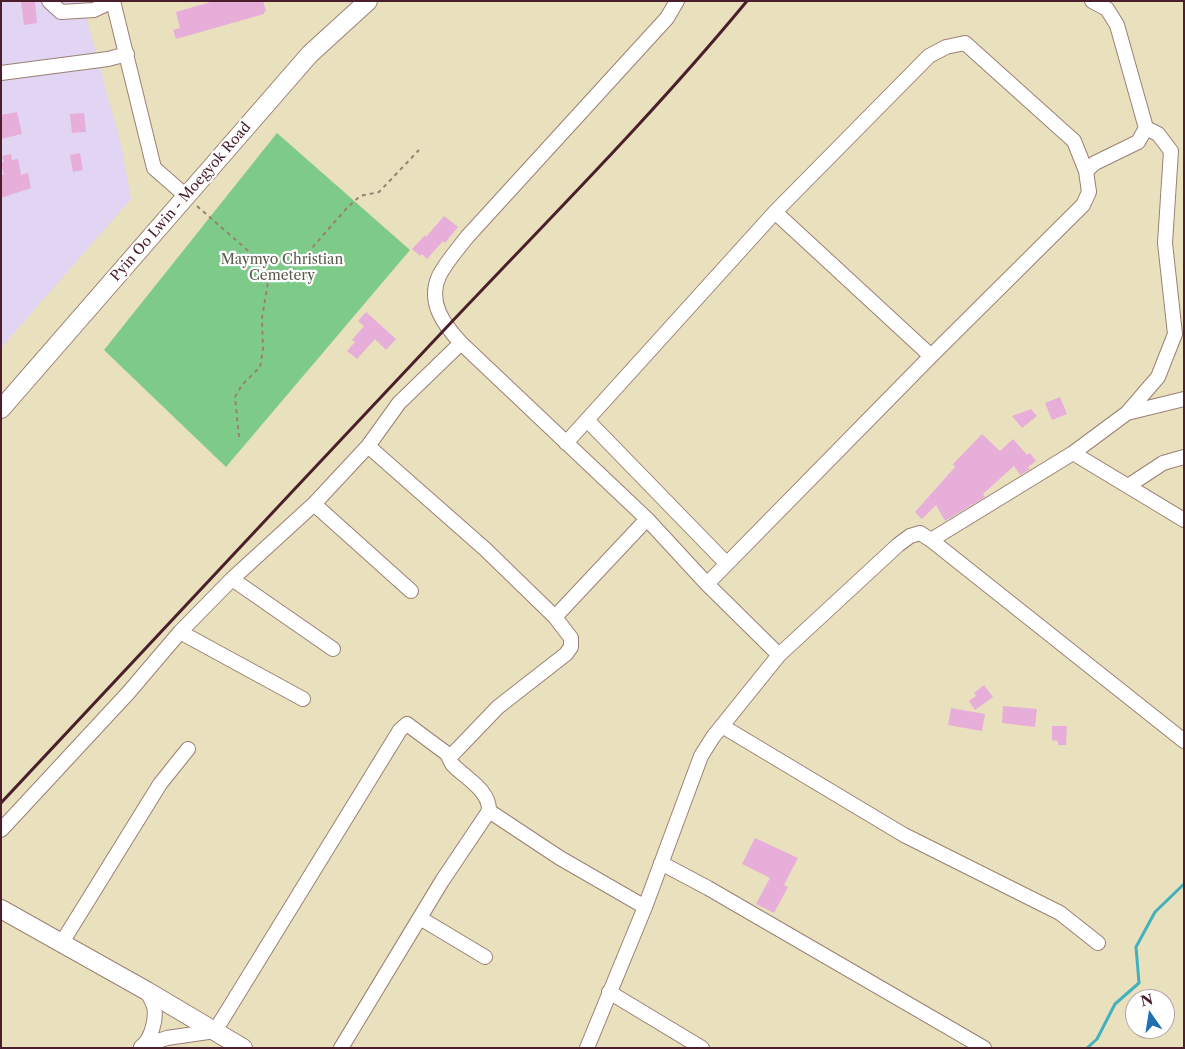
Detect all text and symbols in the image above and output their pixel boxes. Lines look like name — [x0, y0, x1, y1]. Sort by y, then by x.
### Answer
street label: Pyin Oo Lwin - Moegyok Road — [107, 119, 255, 285]
park label: Maymyo Christian Cemetery — [221, 252, 343, 284]
north arrow — [1125, 989, 1175, 1039]
text: N — [1139, 990, 1155, 1010]

